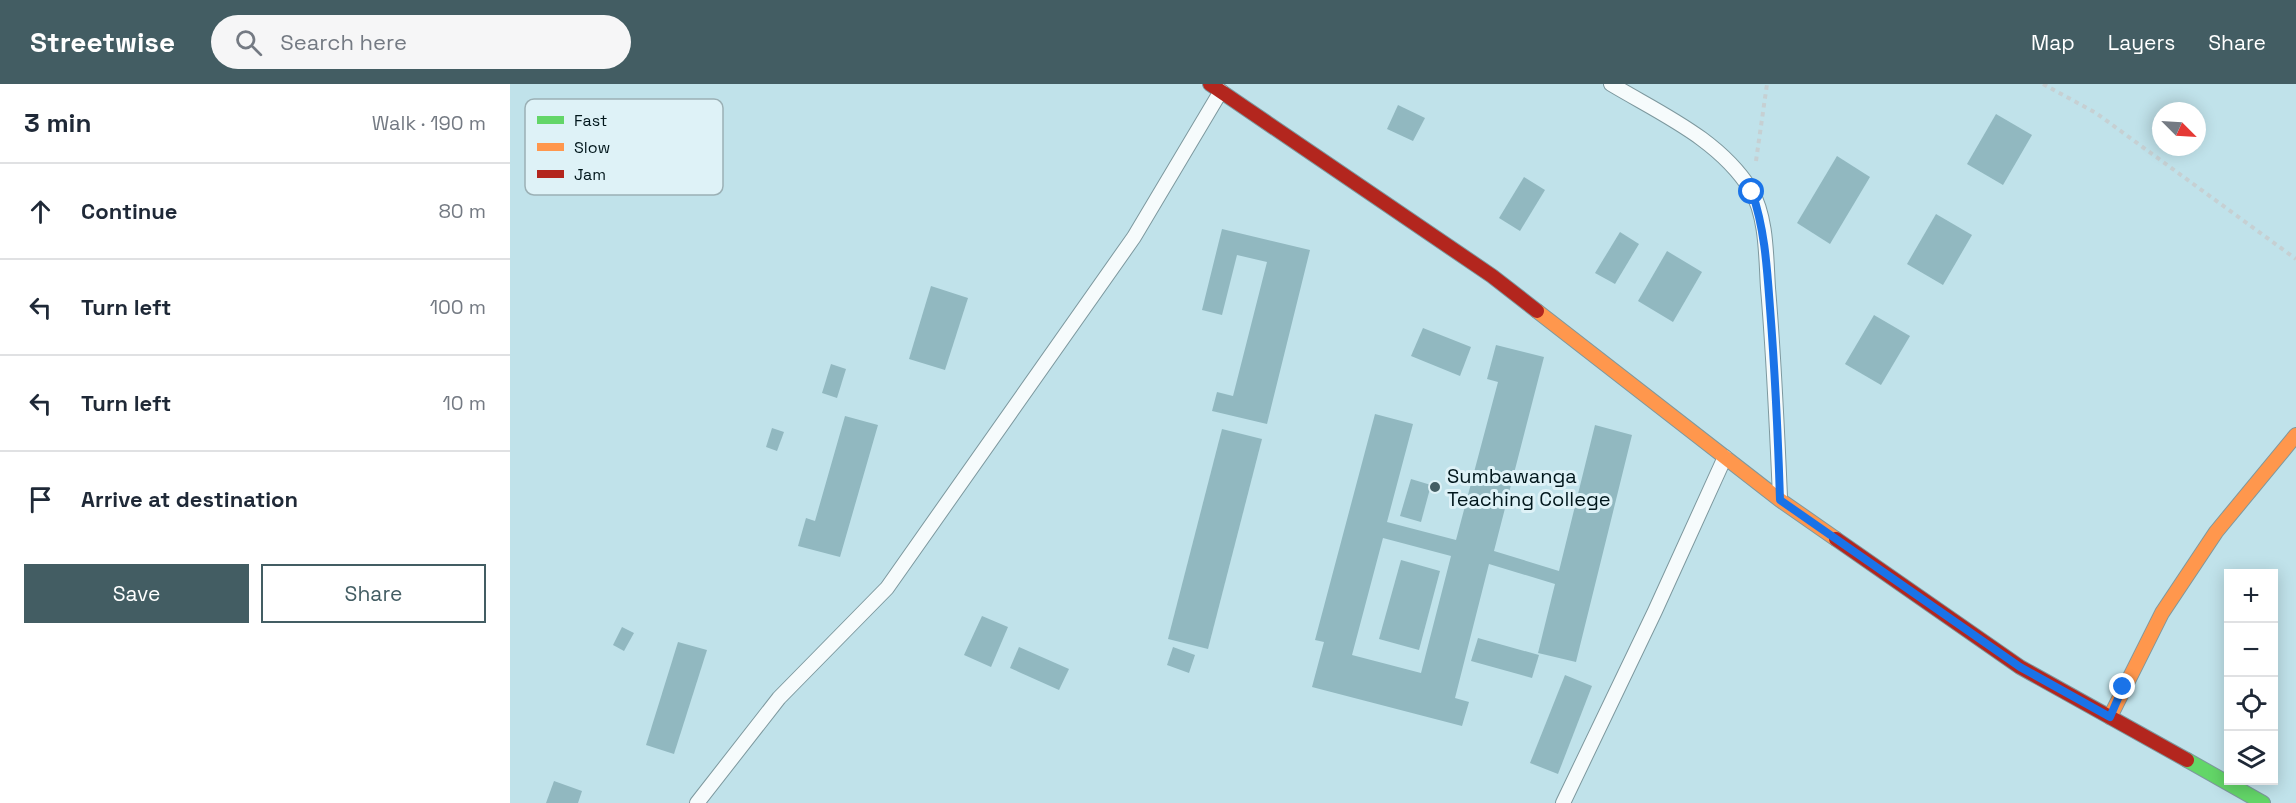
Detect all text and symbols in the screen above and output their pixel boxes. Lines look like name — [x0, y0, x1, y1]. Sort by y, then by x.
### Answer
search box — [211, 15, 631, 69]
text: Streetwise — [30, 24, 175, 60]
icon: search — [232, 26, 265, 59]
text: Search here — [280, 28, 407, 56]
text: Map — [2031, 29, 2075, 56]
text: Layers — [2108, 29, 2175, 56]
text: Share — [2208, 29, 2266, 56]
legend — [525, 99, 723, 195]
north arrow — [2152, 102, 2206, 156]
text: 3 min — [24, 106, 92, 140]
text: Walk · 190 m — [372, 110, 486, 136]
text: Fast — [574, 110, 607, 131]
text: Slow — [574, 137, 610, 158]
text: Jam — [574, 164, 606, 185]
route start — [1738, 178, 1764, 204]
icon: ahead — [24, 195, 57, 228]
text: Continue — [81, 197, 177, 225]
text: 80 m — [438, 198, 486, 224]
icon: left — [24, 291, 57, 324]
text: Turn left — [81, 293, 171, 321]
text: 100 m — [430, 294, 486, 320]
icon: left — [24, 387, 57, 420]
text: Turn left — [81, 389, 171, 417]
text: 10 m — [442, 390, 486, 416]
place label: Sumbawanga Teaching College — [1447, 463, 1611, 512]
marker: Sumbawanga Teaching College — [1428, 480, 1442, 494]
icon: arrive — [24, 483, 57, 516]
text: Arrive at destination — [81, 485, 298, 513]
button: Save — [24, 564, 249, 623]
button: Share — [261, 564, 486, 623]
map controls — [2224, 569, 2278, 785]
button: + — [2224, 569, 2278, 623]
button: − — [2224, 623, 2278, 677]
route end — [2109, 673, 2135, 699]
button: locate — [2224, 677, 2278, 731]
button: layers — [2224, 731, 2278, 785]

